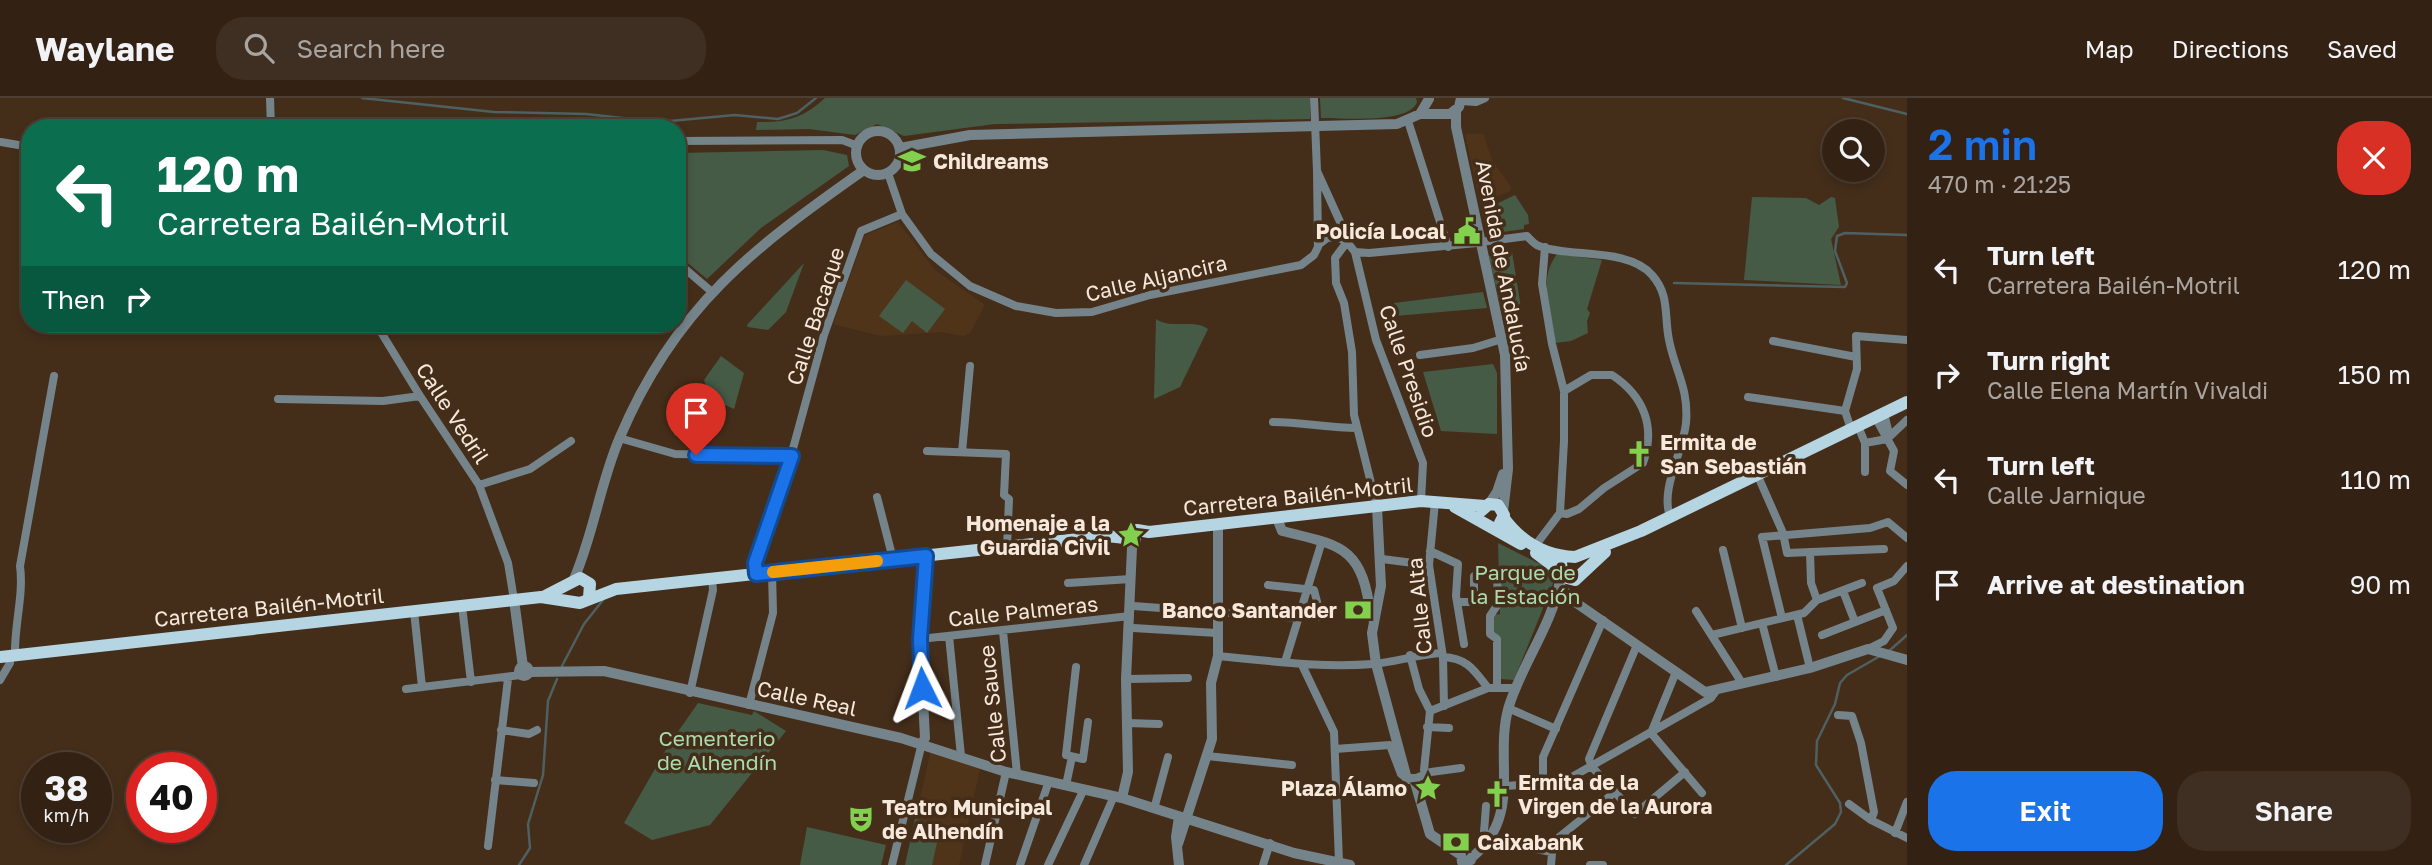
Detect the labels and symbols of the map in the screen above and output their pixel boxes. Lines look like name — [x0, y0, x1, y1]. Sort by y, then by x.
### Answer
school or university icon: Childreams — [897, 146, 927, 176]
place label: Childreams — [933, 148, 1049, 174]
street label: Avenida de Andalucía — [1471, 158, 1537, 374]
public building icon: Policía Local — [1452, 216, 1482, 246]
place label: Policía Local — [1316, 218, 1446, 244]
street label: Calle Bacaque — [780, 244, 850, 388]
street label: Calle Aljancira — [1083, 249, 1229, 307]
street label: Calle Presidio — [1374, 301, 1444, 441]
street label: Calle Vedril — [411, 358, 495, 468]
pin — [666, 383, 726, 455]
place label: Ermita de San Sebastián — [1660, 429, 1806, 479]
church icon: Ermita de San Sebastián — [1624, 439, 1654, 469]
street label: Carretera Bailén-Motril — [1182, 471, 1414, 521]
place label: Homenaje a la Guardia Civil — [966, 510, 1110, 560]
place icon: Homenaje a la Guardia Civil — [1116, 520, 1146, 550]
street label: Calle Alta — [1401, 556, 1437, 656]
park label: Parque de la Estación — [1470, 559, 1580, 609]
street label: Carretera Bailén-Motril — [153, 582, 385, 632]
street label: Calle Palmeras — [947, 590, 1099, 632]
bank icon: Banco Santander — [1343, 595, 1373, 625]
place label: Banco Santander — [1162, 597, 1337, 623]
street label: Calle Sauce — [973, 644, 1011, 764]
position arrow — [885, 651, 959, 725]
street label: Calle Real — [755, 675, 859, 721]
park label: Cementerio de Alhendín — [657, 725, 777, 775]
speed limit sign: 40 — [126, 752, 217, 843]
place label: Ermita de la Virgen de la Aurora — [1518, 769, 1712, 819]
place icon: Plaza Álamo — [1413, 773, 1443, 803]
place label: Plaza Álamo — [1281, 775, 1407, 801]
church icon: Ermita de la Virgen de la Aurora — [1482, 779, 1512, 809]
place label: Teatro Municipal de Alhendín — [882, 794, 1052, 844]
theatre icon: Teatro Municipal de Alhendín — [846, 804, 876, 834]
bank icon: Caixabank — [1441, 827, 1471, 857]
place label: Caixabank — [1477, 829, 1584, 855]

